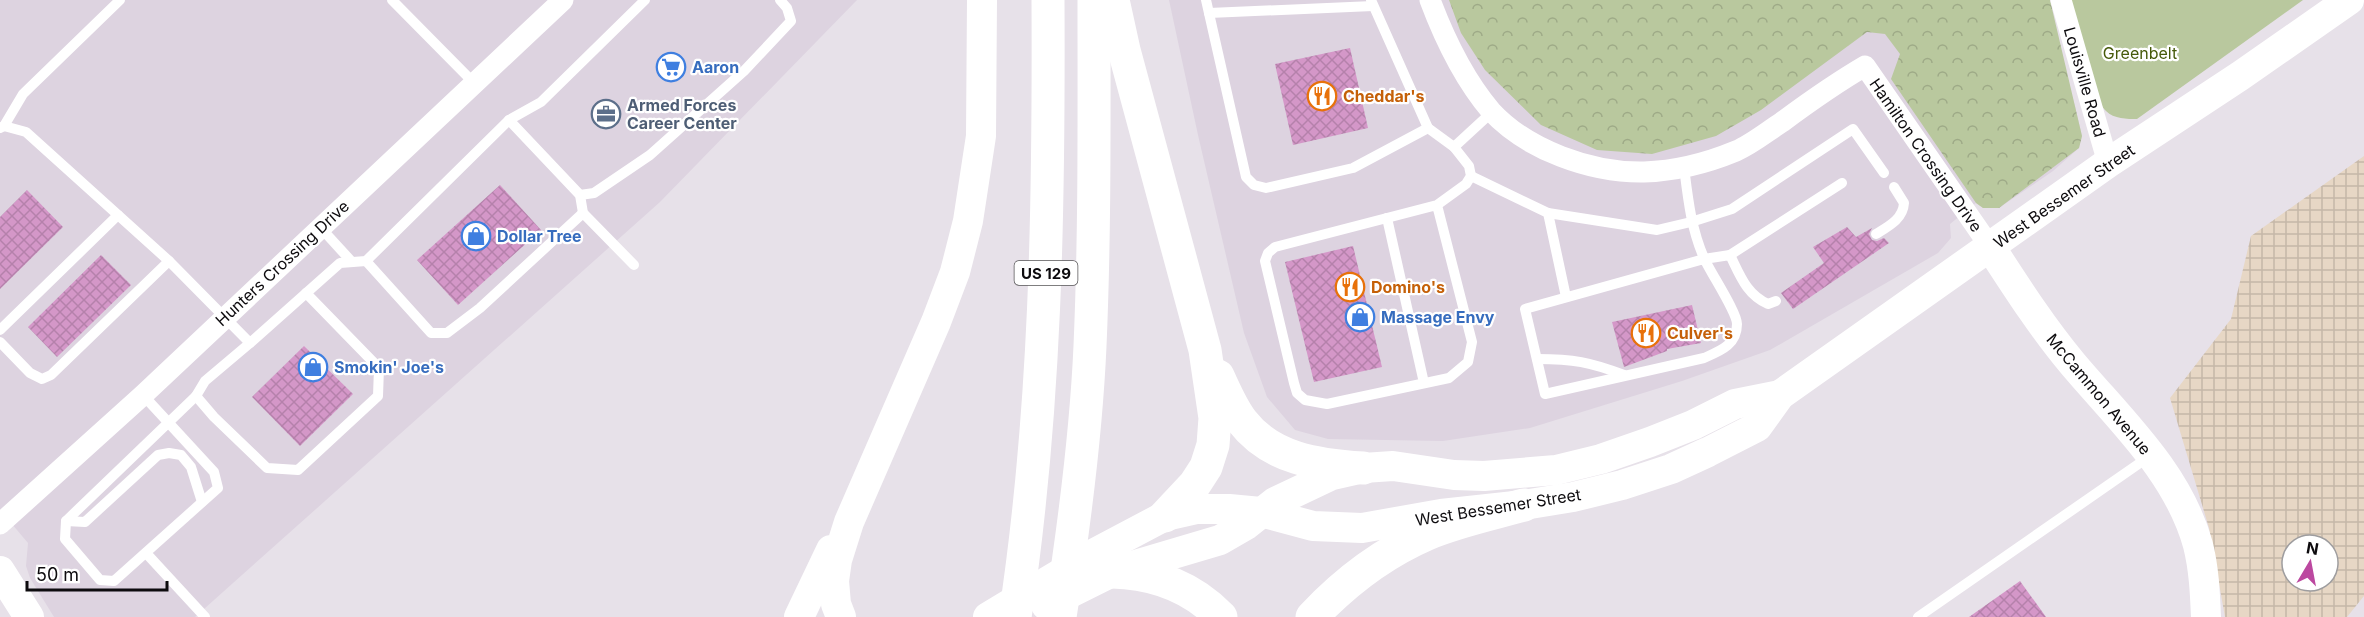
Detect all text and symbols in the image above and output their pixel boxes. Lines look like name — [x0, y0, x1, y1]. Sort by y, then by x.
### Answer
street label: Louisville Road — [2060, 25, 2110, 139]
park label: Greenbelt — [2103, 43, 2177, 63]
supermarket icon: Aaron — [655, 51, 687, 83]
place label: Aaron — [692, 57, 739, 77]
street label: Hamilton Crossing Drive — [1865, 74, 1987, 236]
restaurant icon: Cheddar's — [1306, 80, 1338, 112]
place label: Cheddar's — [1343, 86, 1425, 106]
place label: Armed Forces Career Center — [627, 95, 737, 133]
office icon: Armed Forces Career Center — [590, 98, 622, 130]
street label: West Bessemer Street — [1990, 140, 2138, 252]
street label: Hunters Crossing Drive — [211, 196, 353, 330]
shop icon: Dollar Tree — [460, 220, 492, 252]
place label: Dollar Tree — [497, 226, 582, 246]
road number: US 129 — [1014, 261, 1078, 285]
restaurant icon: Domino's — [1334, 271, 1366, 303]
place label: Domino's — [1371, 277, 1445, 297]
shop icon: Massage Envy — [1344, 301, 1376, 333]
place label: Massage Envy — [1381, 307, 1495, 327]
restaurant icon: Culver's — [1630, 317, 1662, 349]
place label: Culver's — [1667, 323, 1733, 343]
street label: McCammon Avenue — [2042, 329, 2156, 459]
shop icon: Smokin' Joe's — [297, 351, 329, 383]
place label: Smokin' Joe's — [334, 357, 444, 377]
street label: West Bessemer Street — [1414, 484, 1582, 530]
north arrow — [2280, 533, 2340, 593]
text: N — [2305, 537, 2320, 559]
scale bar — [27, 554, 166, 592]
text: 50 m — [36, 564, 79, 585]

